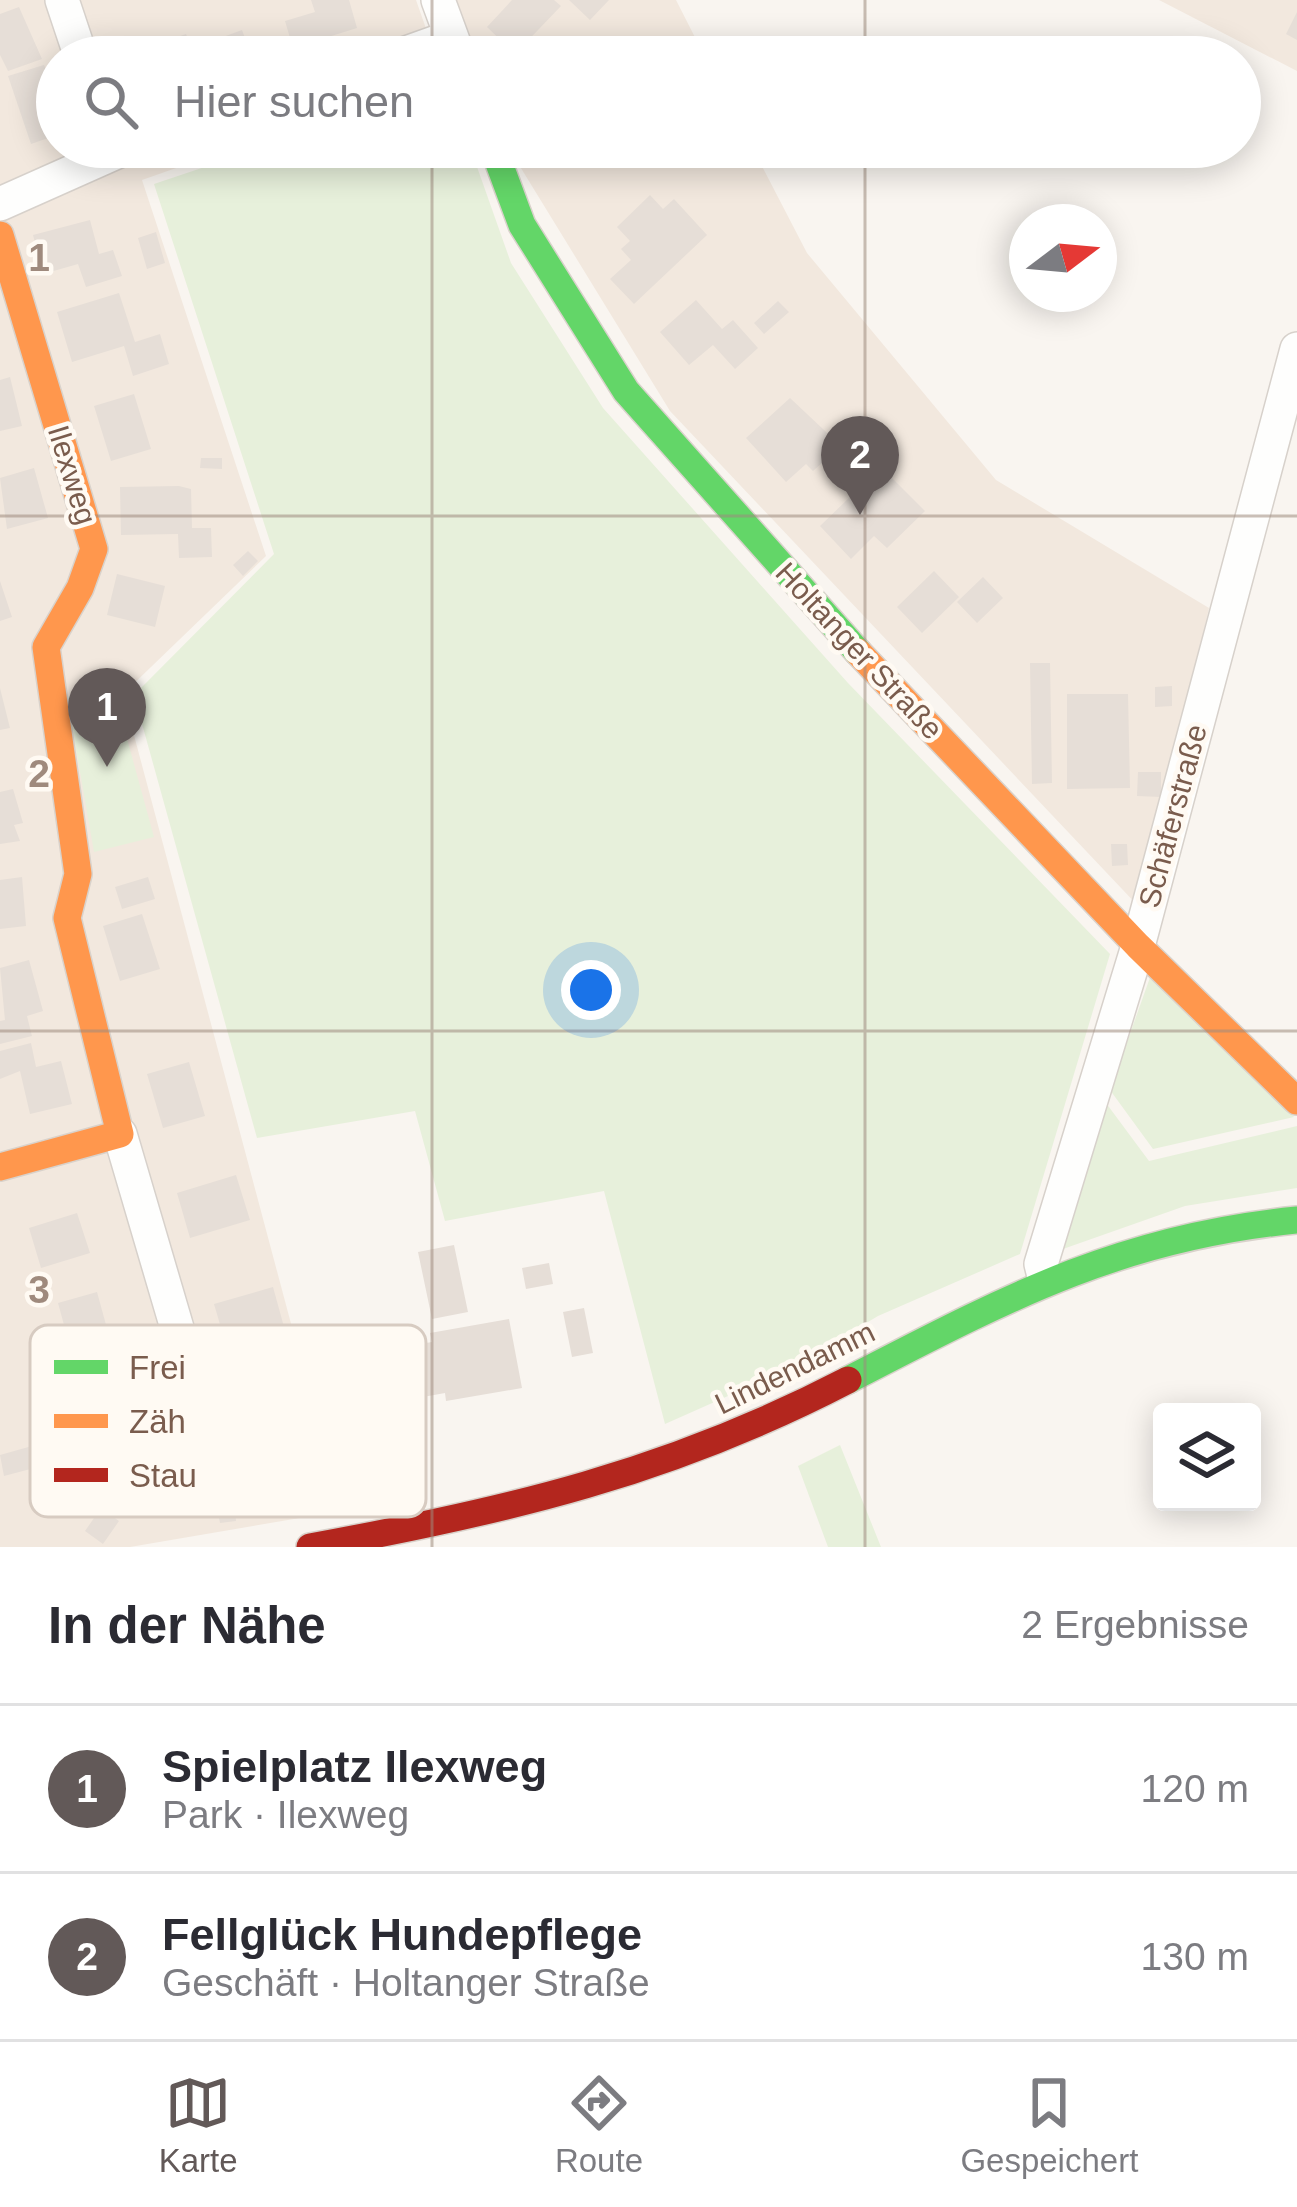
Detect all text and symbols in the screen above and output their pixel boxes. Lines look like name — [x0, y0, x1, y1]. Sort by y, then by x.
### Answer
search box — [36, 36, 1261, 168]
icon: search — [78, 69, 144, 135]
text: Hier suchen — [174, 76, 414, 127]
north arrow — [1009, 204, 1117, 312]
text: 1 — [28, 236, 50, 279]
pin: 2 — [821, 416, 899, 515]
street label: Ilexweg — [42, 421, 103, 528]
street label: Holtanger Straße — [769, 556, 949, 745]
pin: 1 — [68, 668, 146, 767]
street label: Schäferstraße — [1132, 721, 1213, 911]
text: 2 — [28, 752, 50, 795]
your location — [561, 960, 621, 1020]
text: 3 — [28, 1268, 50, 1311]
street label: Lindendamm — [710, 1315, 880, 1420]
legend — [30, 1325, 426, 1517]
text: Frei — [129, 1349, 186, 1386]
text: Zäh — [129, 1403, 186, 1440]
map controls — [1153, 1403, 1261, 1511]
button: layers — [1153, 1403, 1261, 1511]
text: Stau — [129, 1457, 197, 1494]
text: In der Nähe — [48, 1597, 326, 1654]
text: 2 Ergebnisse — [1021, 1603, 1249, 1646]
text: Spielplatz Ilexweg — [162, 1741, 547, 1792]
text: 1 — [76, 1767, 98, 1810]
text: 120 m — [1141, 1767, 1249, 1810]
text: Park · Ilexweg — [162, 1793, 409, 1836]
text: Fellglück Hundepflege — [162, 1909, 642, 1960]
text: 2 — [76, 1935, 98, 1978]
text: 130 m — [1141, 1935, 1249, 1978]
text: Geschäft · Holtanger Straße — [162, 1961, 650, 2004]
tab: Karte — [159, 2070, 238, 2180]
tab: Route — [555, 2070, 643, 2180]
tab: Gespeichert — [960, 2070, 1138, 2180]

